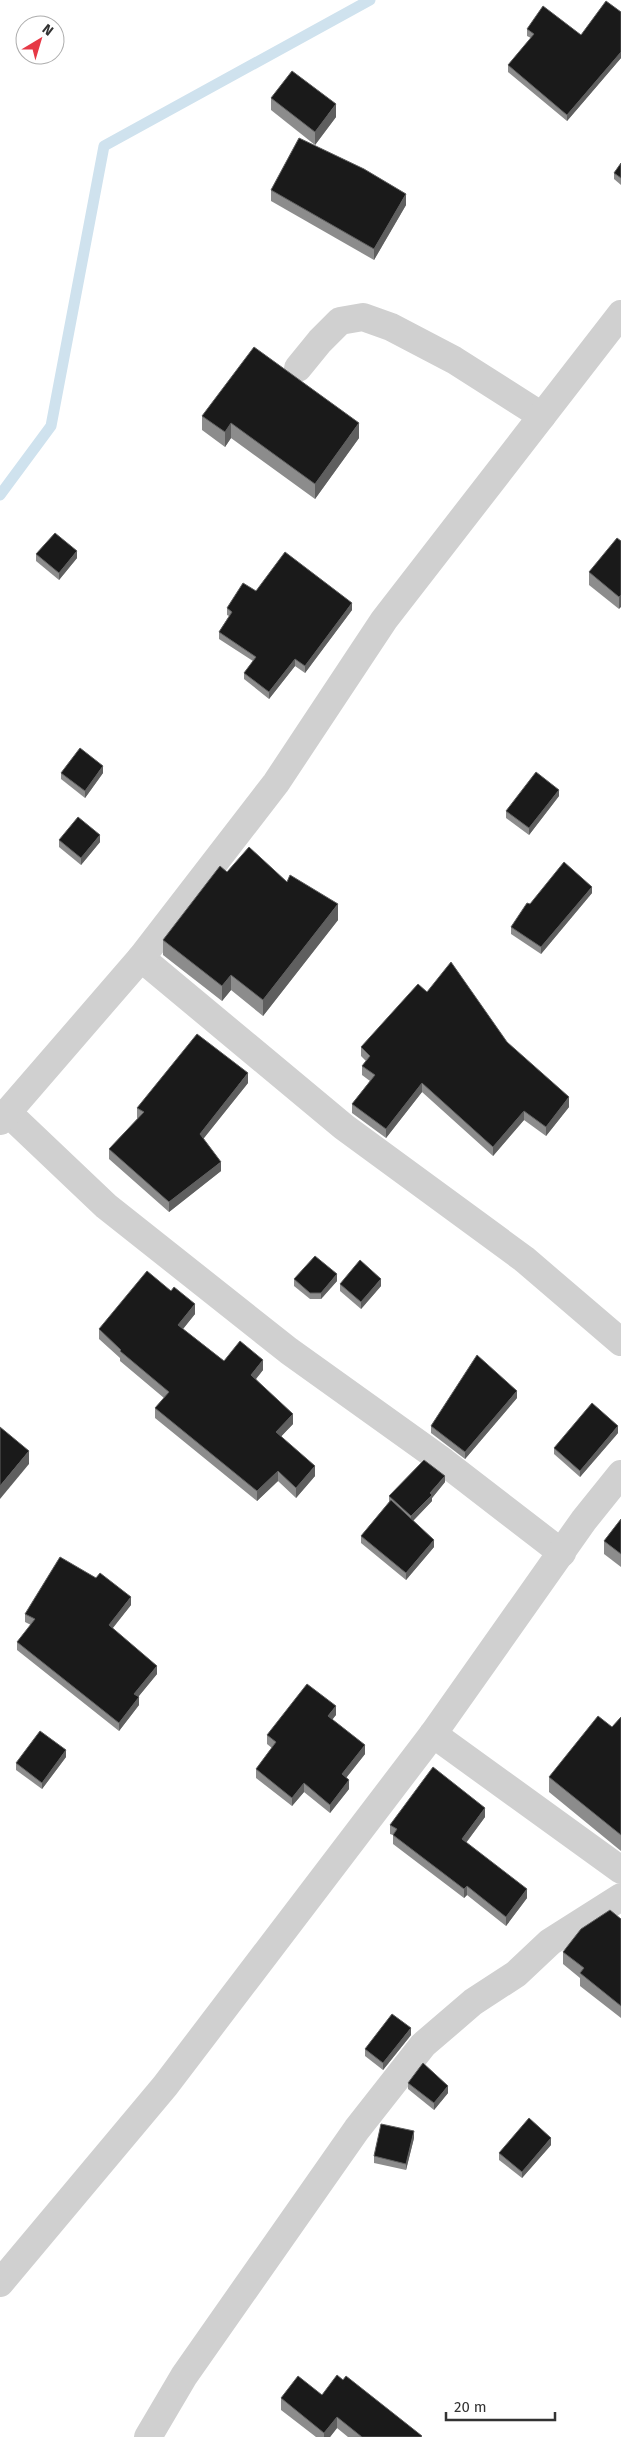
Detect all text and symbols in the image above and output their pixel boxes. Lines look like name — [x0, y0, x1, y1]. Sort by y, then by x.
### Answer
north arrow — [15, 15, 65, 65]
text: N — [39, 21, 57, 40]
scale bar — [446, 2390, 555, 2422]
text: 20 m — [454, 2398, 487, 2416]

